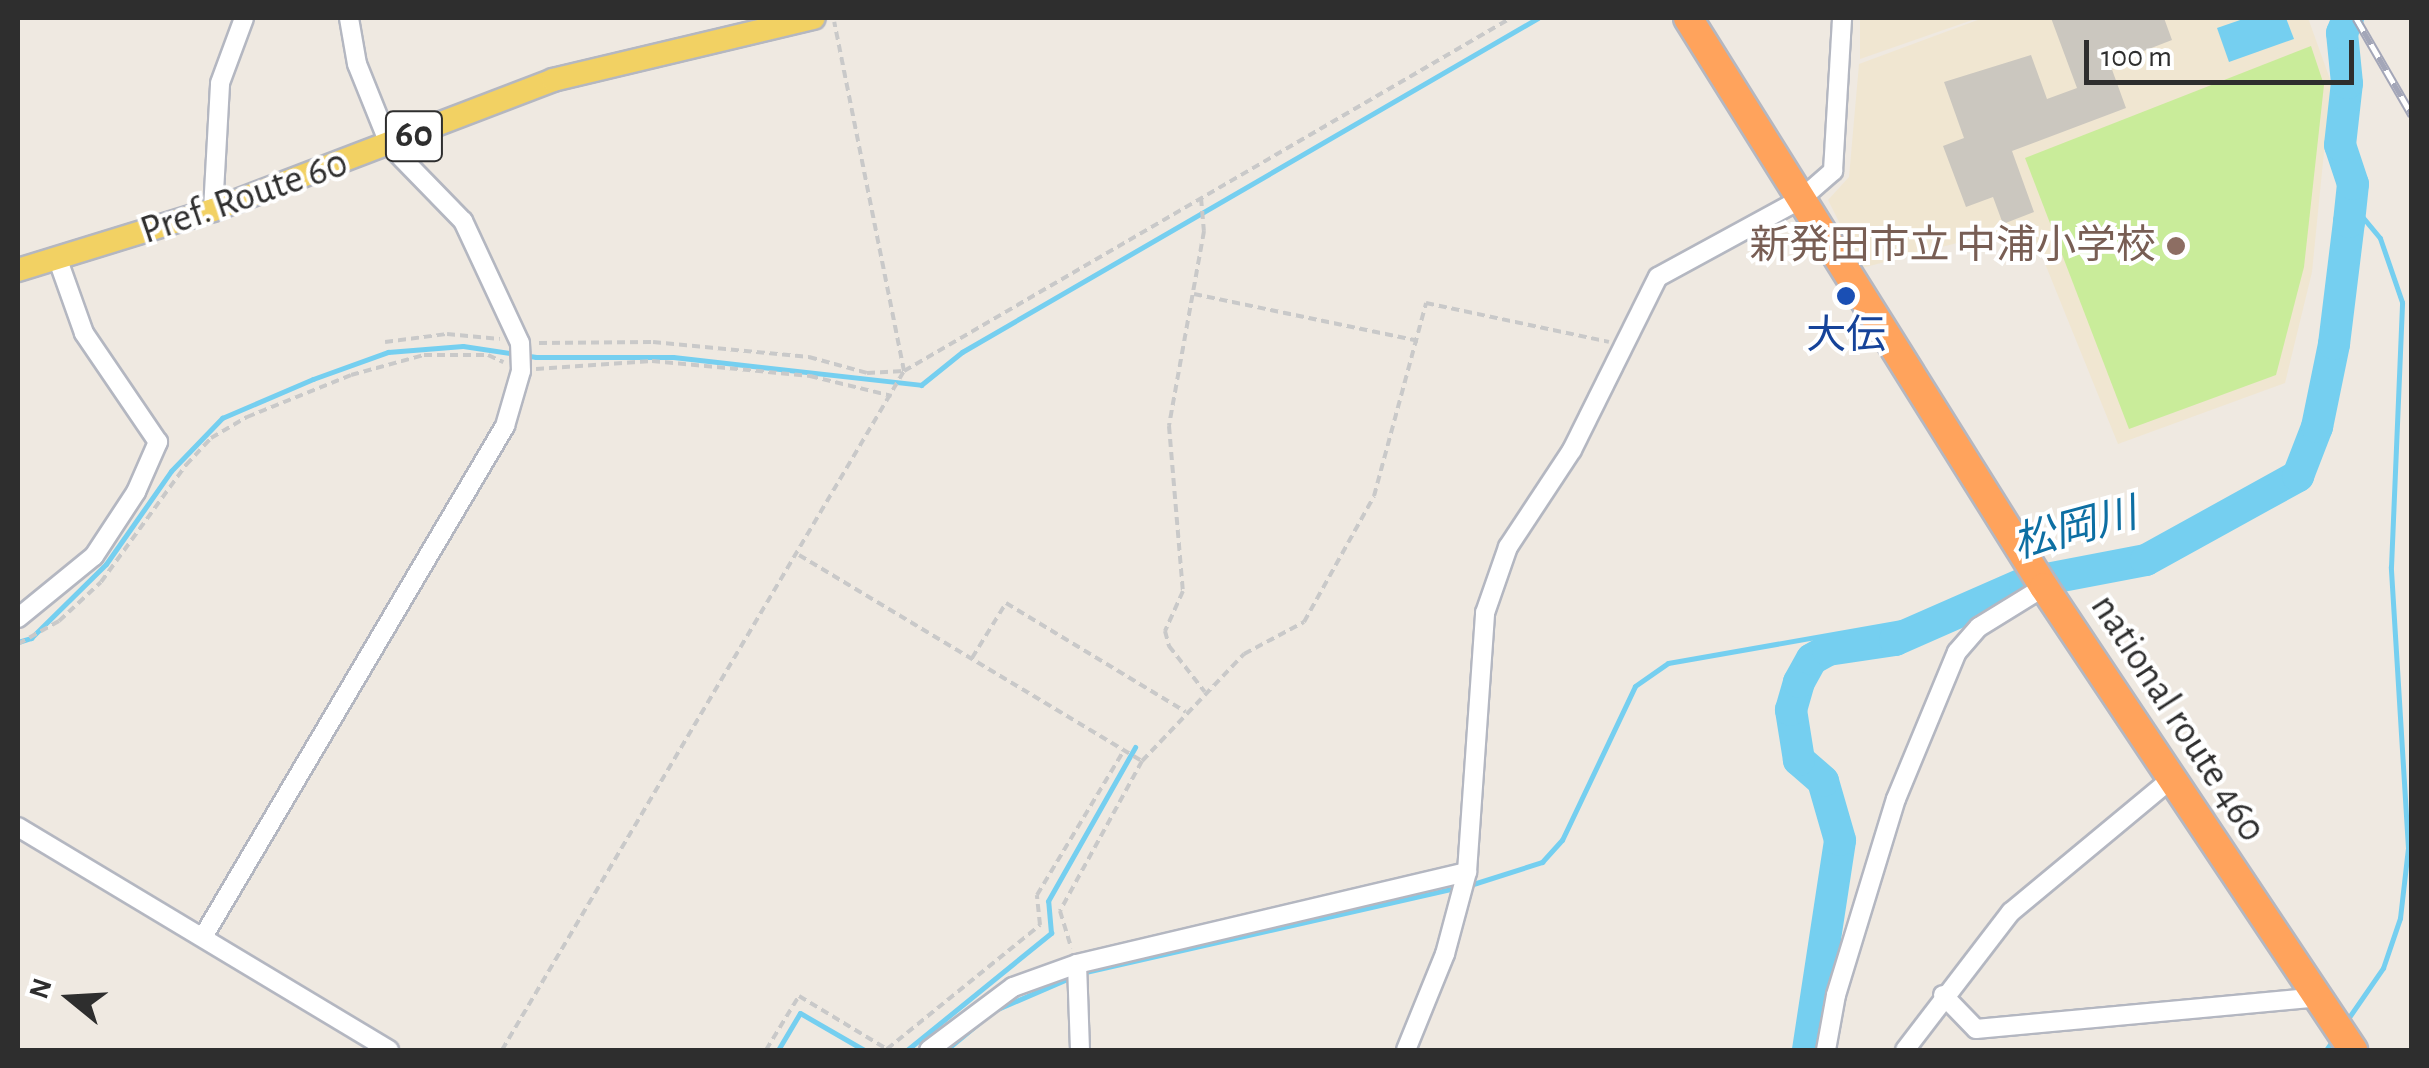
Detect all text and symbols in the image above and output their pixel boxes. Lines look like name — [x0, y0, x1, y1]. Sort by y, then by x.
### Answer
scale bar — [2089, 20, 2359, 82]
text: 100 m — [2101, 42, 2172, 72]
road number: 60 — [384, 103, 444, 169]
street label: Pref. Route 60 — [134, 139, 354, 255]
place label: 新発田市立 中浦小学校 — [1749, 222, 2156, 270]
marker: 新発田市立 中浦小学校 — [2165, 235, 2187, 257]
marker: 大伝 — [1835, 285, 1857, 307]
place label: 大伝 — [1806, 312, 1886, 360]
water label: 松岡川 — [2008, 488, 2142, 570]
street label: national route 460 — [2080, 585, 2276, 851]
north arrow — [20, 948, 120, 1048]
text: N — [25, 975, 58, 1002]

